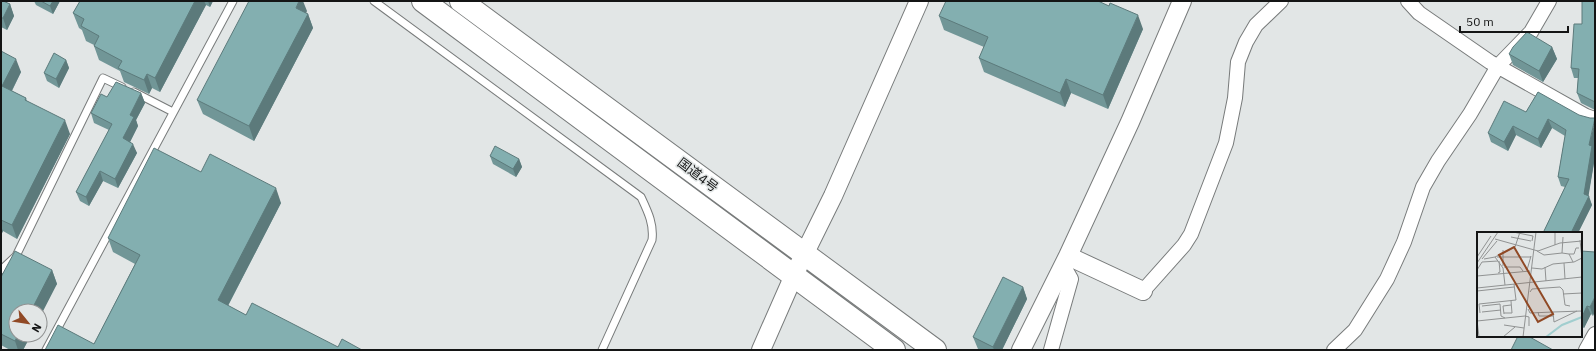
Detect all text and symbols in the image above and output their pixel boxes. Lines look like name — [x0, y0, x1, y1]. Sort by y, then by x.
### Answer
scale bar — [1460, 8, 1568, 34]
text: 50 m — [1466, 14, 1494, 29]
street label: 国道4号 — [674, 154, 722, 196]
inset map — [1477, 232, 1582, 337]
north arrow — [8, 303, 48, 343]
text: N — [29, 321, 45, 335]

